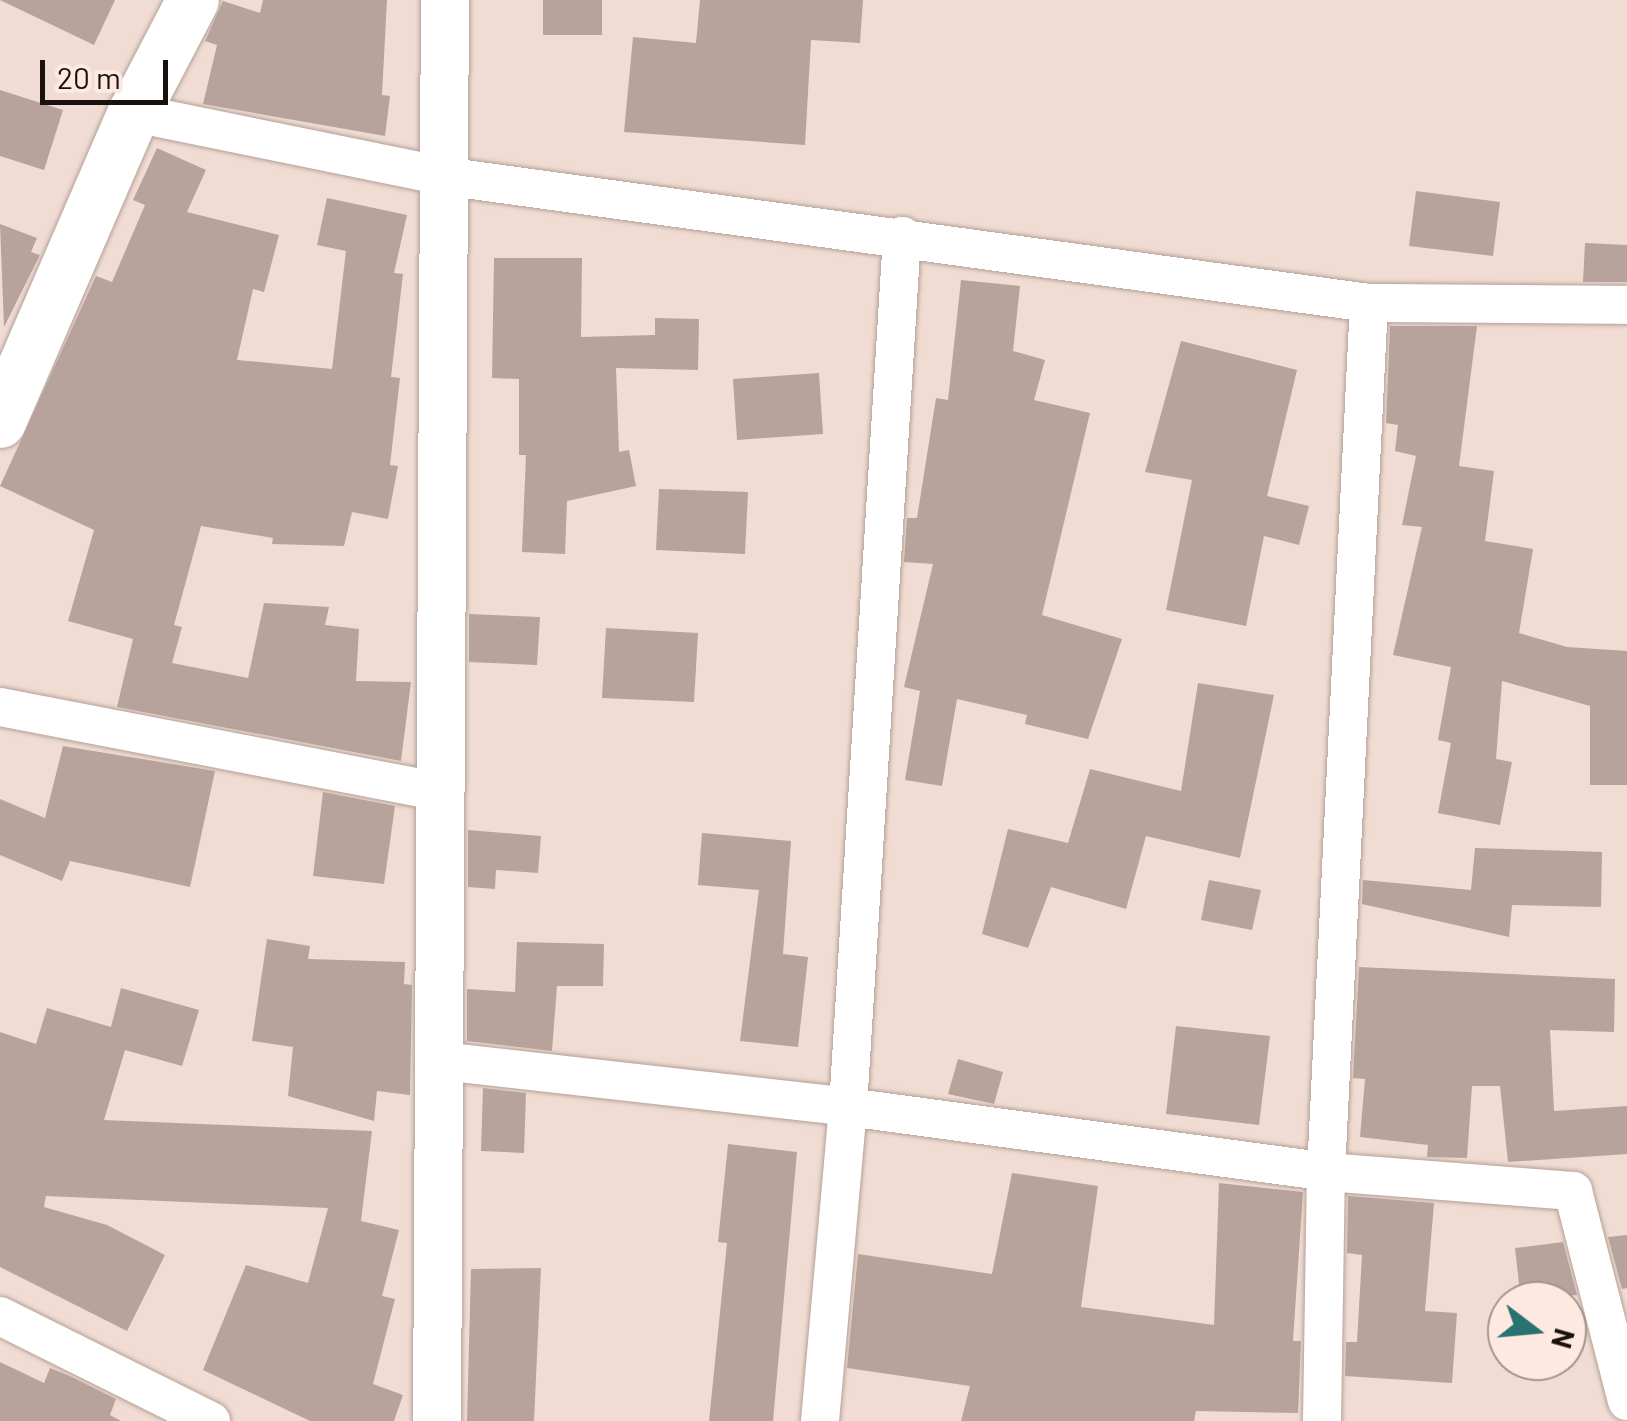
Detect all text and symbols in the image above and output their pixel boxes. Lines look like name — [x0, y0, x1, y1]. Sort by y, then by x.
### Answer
scale bar — [45, 40, 172, 102]
text: 20 m — [57, 59, 121, 95]
north arrow — [1487, 1281, 1587, 1381]
text: N — [1545, 1325, 1583, 1352]

